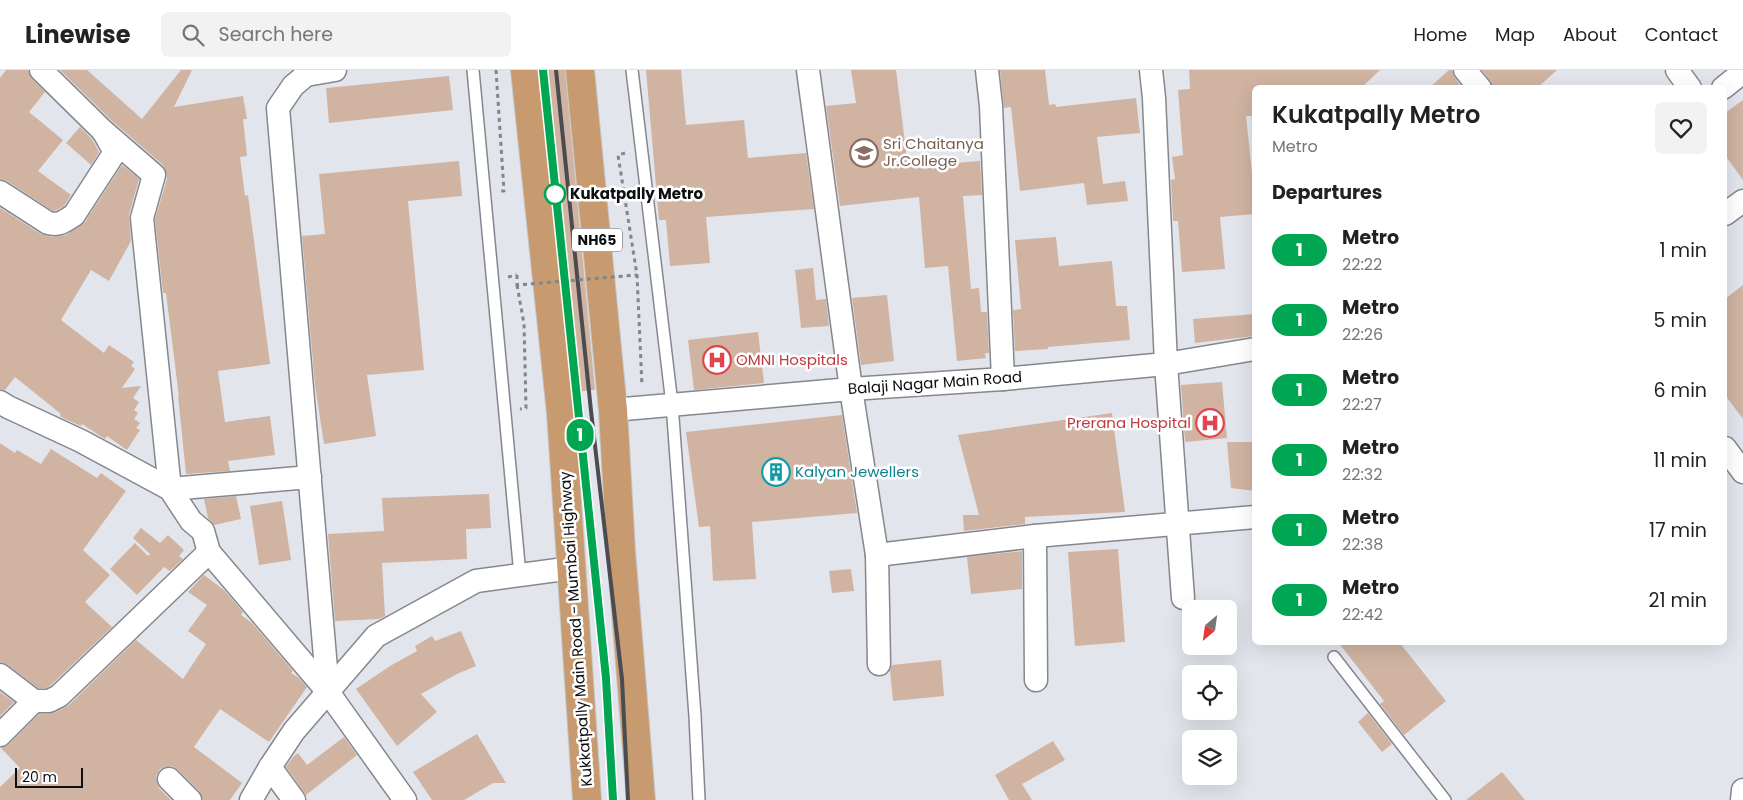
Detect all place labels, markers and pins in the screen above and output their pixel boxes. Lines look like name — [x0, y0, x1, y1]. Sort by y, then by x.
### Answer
place label: Sri Chaitanya Jr.College — [883, 133, 984, 171]
school or university icon: Sri Chaitanya Jr.College — [849, 138, 879, 168]
marker: Kukatpally Metro — [544, 183, 566, 205]
place label: Kukatpally Metro — [570, 183, 704, 204]
hospital icon: OMNI Hospitals — [702, 345, 732, 375]
place label: OMNI Hospitals — [736, 349, 848, 370]
hospital icon: Prerana Hospital — [1195, 408, 1225, 438]
place label: Prerana Hospital — [1067, 412, 1191, 433]
building icon: Kalyan Jewellers — [761, 457, 791, 487]
place label: Kalyan Jewellers — [795, 461, 919, 482]

